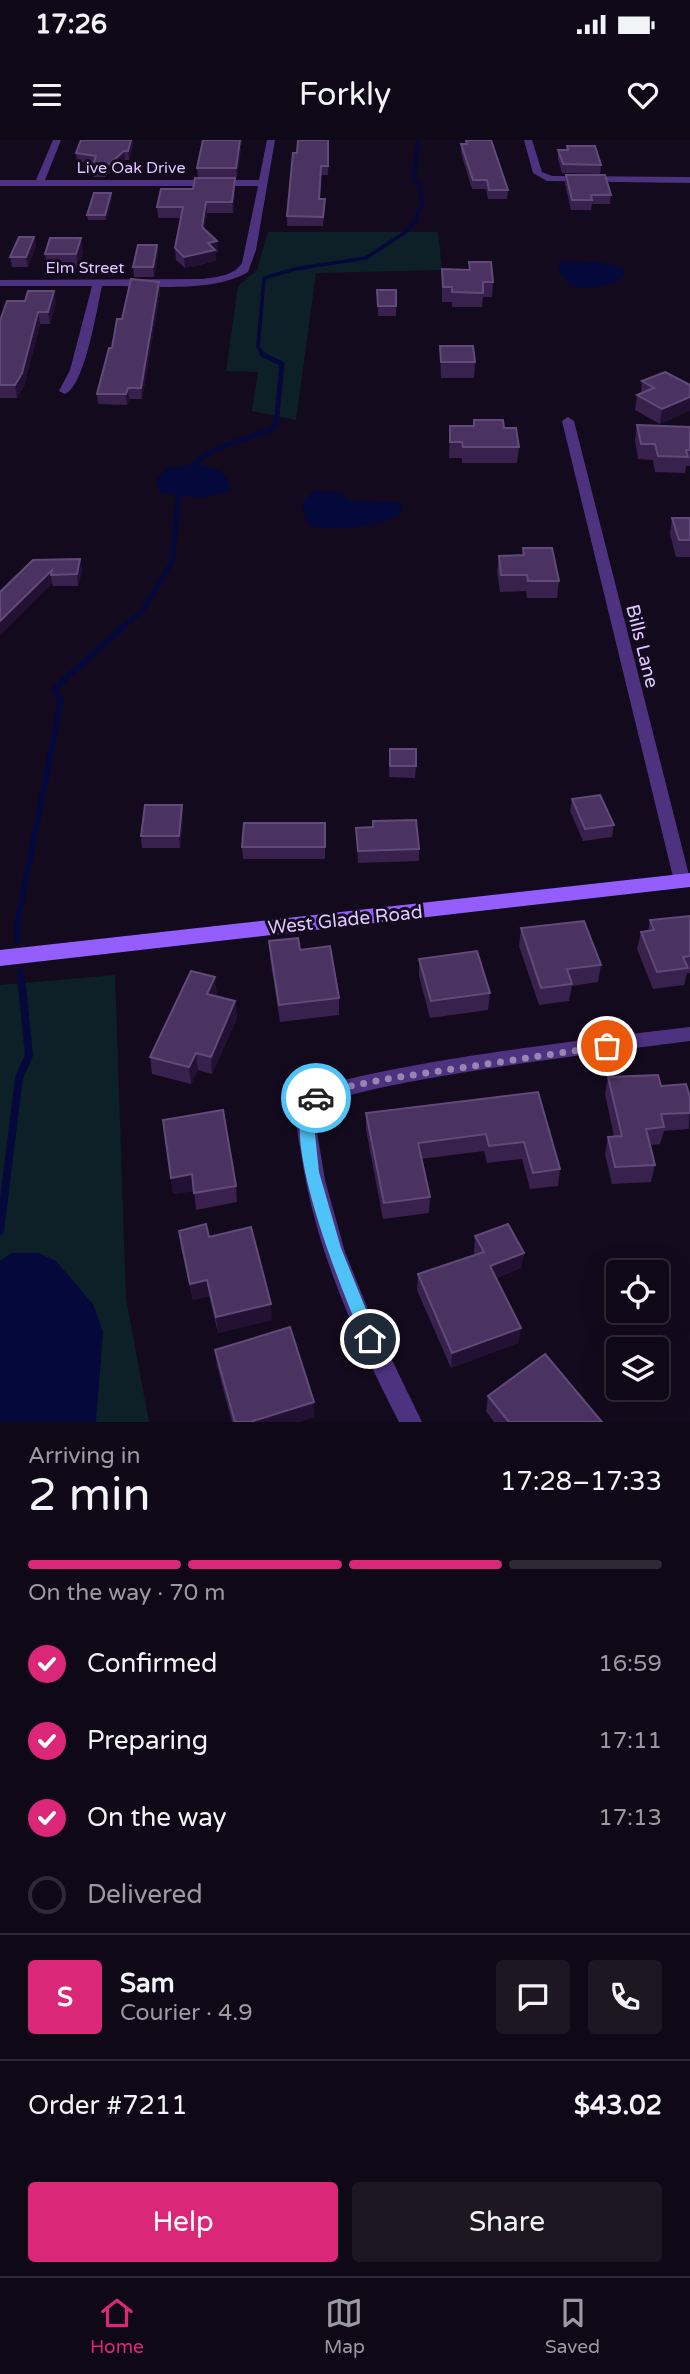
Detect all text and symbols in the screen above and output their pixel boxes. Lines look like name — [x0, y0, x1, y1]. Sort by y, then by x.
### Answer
text: 17:26 — [35, 9, 107, 40]
icon: menu — [28, 76, 66, 114]
text: Forkly — [299, 76, 391, 114]
icon: heart — [624, 76, 662, 114]
street label: Live Oak Drive — [77, 158, 185, 178]
street label: Elm Street — [46, 258, 124, 278]
street label: Bills Lane — [621, 602, 663, 690]
street label: West Glade Road — [267, 901, 424, 939]
pin — [577, 1016, 637, 1076]
icon: bag — [588, 1027, 626, 1065]
courier — [281, 1063, 351, 1133]
icon: car — [297, 1079, 335, 1117]
map controls — [606, 1260, 669, 1400]
button: locate — [606, 1260, 669, 1323]
pin — [340, 1309, 400, 1369]
icon: home — [351, 1320, 389, 1358]
button: layers — [606, 1337, 669, 1400]
text: Arriving in — [28, 1442, 141, 1470]
text: 17:28–17:33 — [500, 1466, 662, 1497]
text: 2 min — [28, 1468, 151, 1523]
text: On the way · 70 m — [28, 1579, 225, 1607]
icon: check — [28, 1645, 66, 1683]
text: Confirmed — [87, 1648, 217, 1679]
text: 16:59 — [598, 1650, 662, 1678]
icon: check — [28, 1722, 66, 1760]
text: Preparing — [87, 1725, 208, 1756]
text: 17:11 — [598, 1727, 662, 1755]
icon: check — [28, 1799, 66, 1837]
text: On the way — [87, 1802, 227, 1833]
text: 17:13 — [598, 1804, 662, 1832]
text: Delivered — [87, 1879, 203, 1910]
button: chat — [496, 1960, 570, 2034]
button: phone — [588, 1960, 662, 2034]
text: Sam — [120, 1968, 175, 1999]
text: S — [57, 1982, 73, 2013]
text: Courier · 4.9 — [120, 1999, 253, 2027]
text: Order #7211 — [28, 2090, 188, 2121]
text: $43.02 — [574, 2090, 662, 2121]
button: Help — [28, 2182, 338, 2262]
button: Share — [352, 2182, 662, 2262]
tab: Home — [90, 2294, 144, 2358]
tab: Map — [324, 2294, 365, 2358]
tab: Saved — [545, 2294, 600, 2358]

